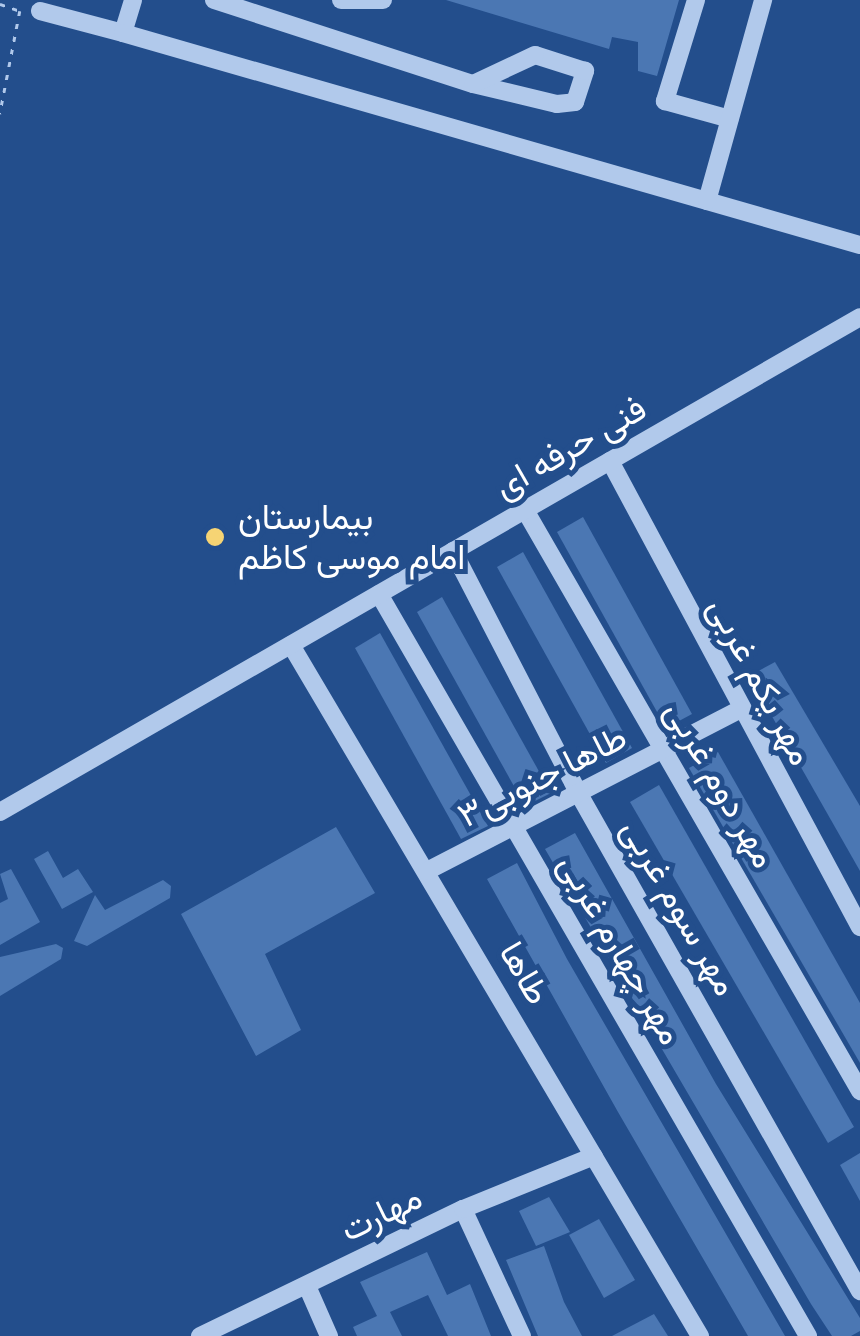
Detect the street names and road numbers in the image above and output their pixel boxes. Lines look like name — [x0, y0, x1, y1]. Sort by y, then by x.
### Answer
street label: فنی حرفه ای — [487, 387, 653, 507]
street label: مهر یکم غربی — [699, 590, 823, 772]
street label: مهر دوم غربی — [656, 693, 786, 875]
street label: طاها جنوبی۳ — [451, 716, 633, 836]
street label: مهر سوم غربی — [613, 811, 747, 1003]
street label: مهر چهارم غربی — [549, 846, 693, 1052]
street label: طاها — [490, 934, 560, 1012]
street label: مهارت — [334, 1175, 428, 1251]

